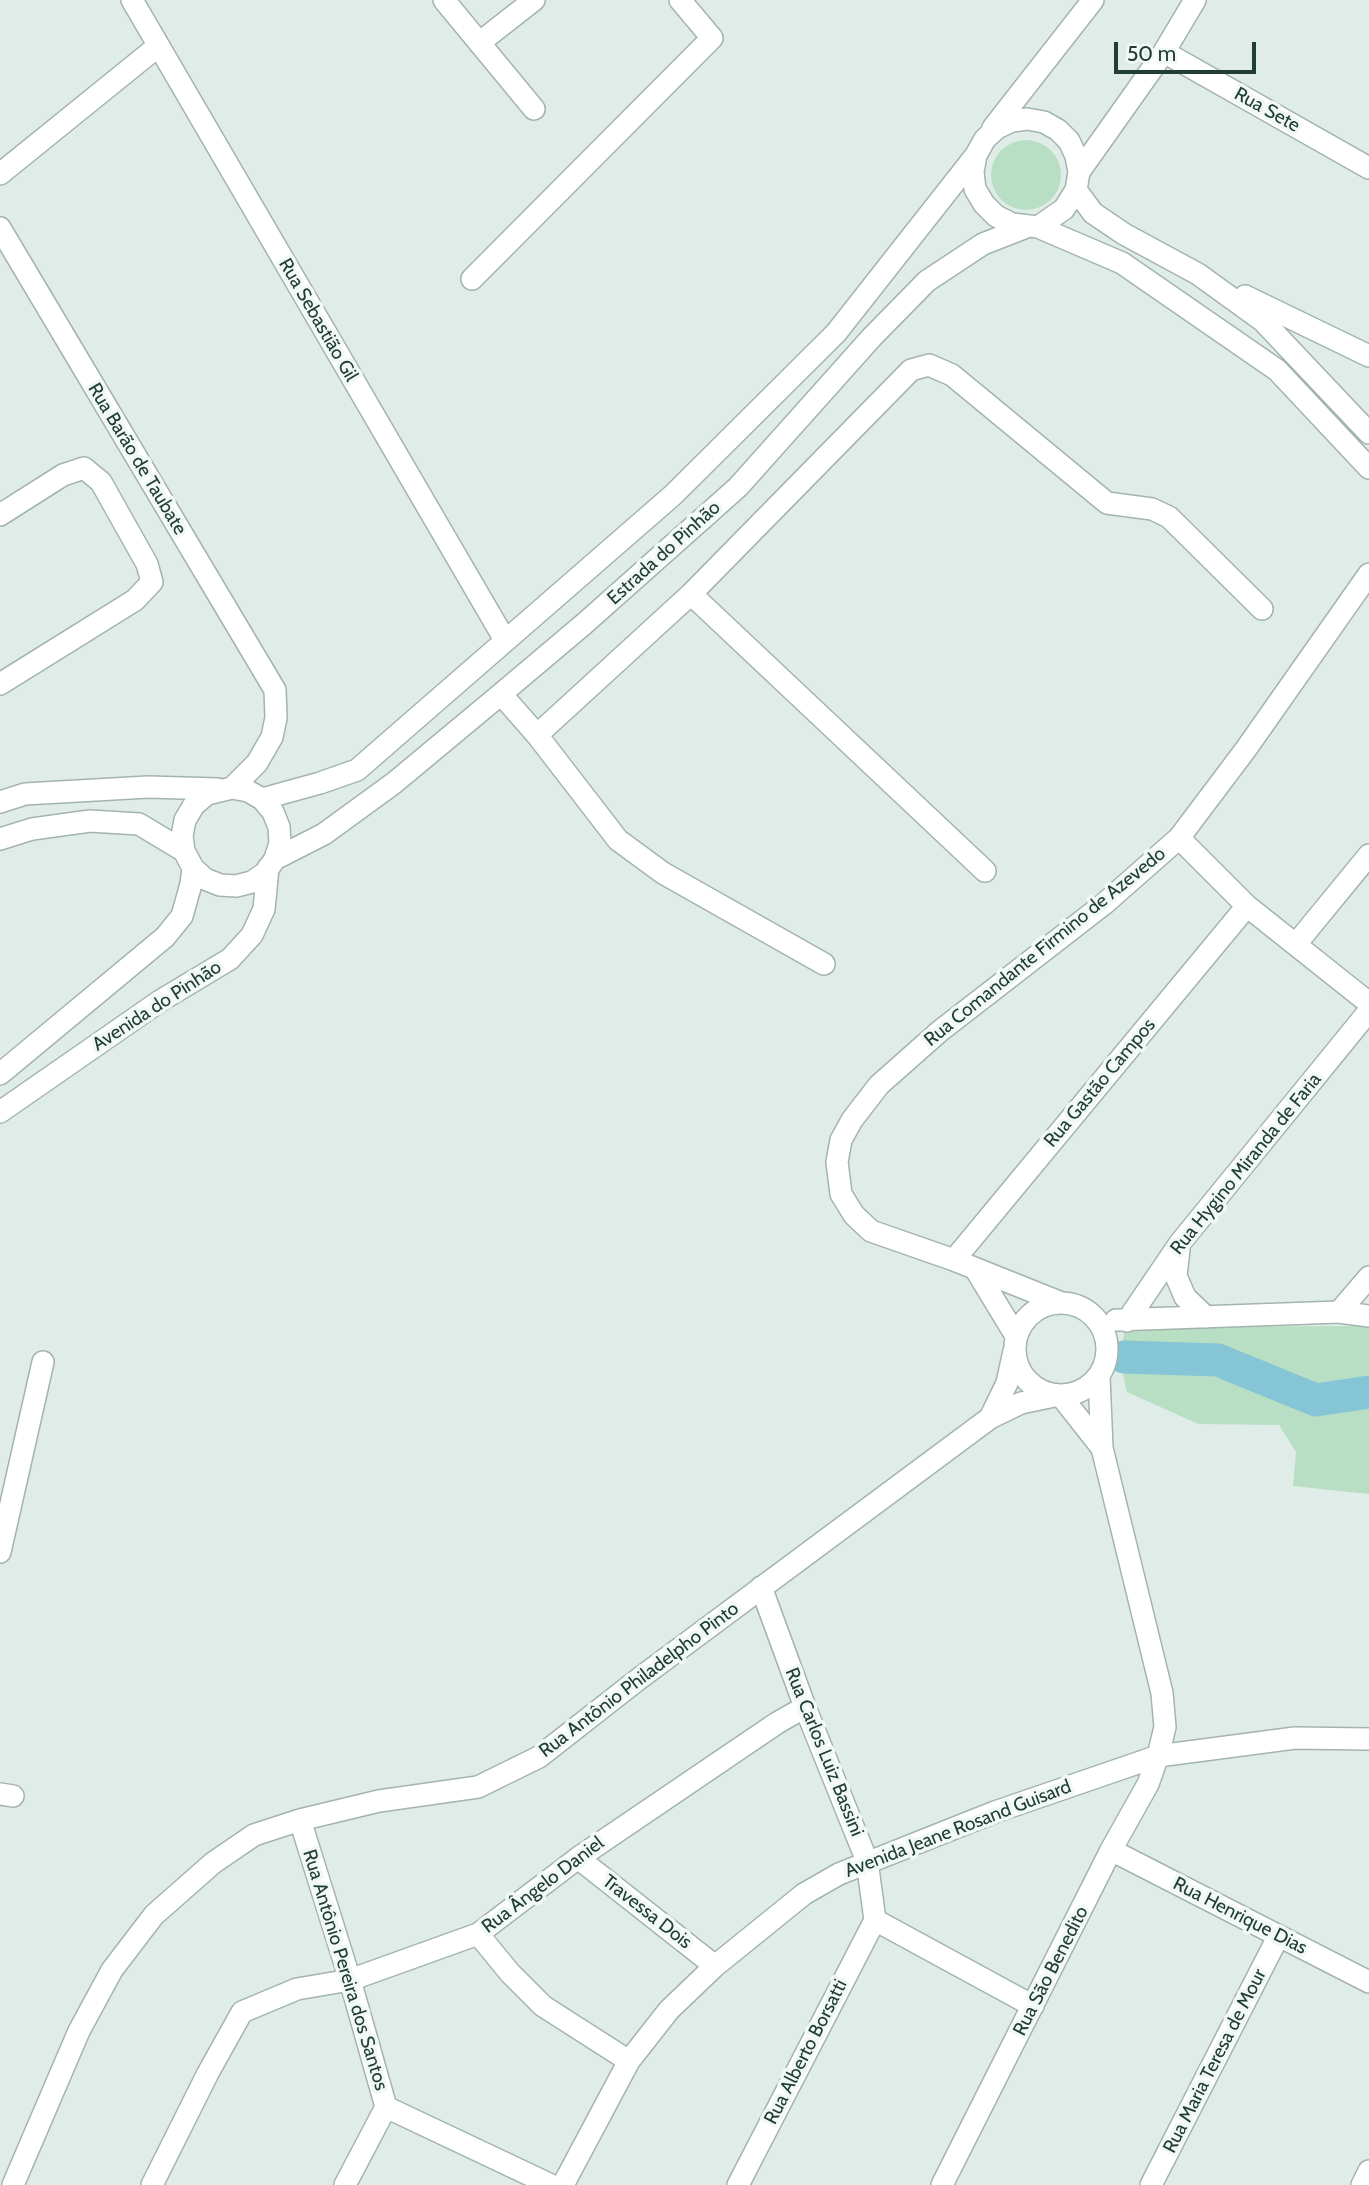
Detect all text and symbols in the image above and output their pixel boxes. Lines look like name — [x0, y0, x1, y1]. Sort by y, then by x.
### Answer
scale bar — [1117, 28, 1259, 72]
text: 50 m — [1127, 41, 1176, 66]
street label: Rua Sete — [1230, 83, 1304, 137]
street label: Rua Sebastião Gil — [274, 254, 362, 386]
street label: Rua Barão de Taubate — [83, 379, 191, 539]
street label: Estrada do Pinhão — [603, 496, 725, 610]
street label: Rua Comandante Firmino de Azevedo — [920, 843, 1170, 1051]
street label: Avenida do Pinhão — [88, 956, 226, 1056]
street label: Rua Gastão Campos — [1040, 1014, 1160, 1152]
street label: Rua Hygino Miranda de Faria — [1166, 1069, 1326, 1259]
street label: Rua Antônio Philadelpho Pinto — [535, 1597, 743, 1763]
street label: Rua Carlos Luiz Bassini — [780, 1664, 868, 1840]
street label: Avenida Jeane Rosand Guisard — [842, 1775, 1074, 1883]
street label: Rua Ângelo Daniel — [477, 1832, 609, 1938]
street label: Rua Antônio Pereira dos Santos — [297, 1847, 393, 2093]
street label: Travessa Dois — [598, 1870, 696, 1954]
street label: Rua Henrique Dias — [1169, 1872, 1311, 1960]
street label: Rua São Benedito — [1009, 1902, 1093, 2040]
street label: Rua Maria Teresa de Mour — [1159, 1965, 1271, 2157]
street label: Rua Alberto Borsatti — [760, 1976, 852, 2128]

